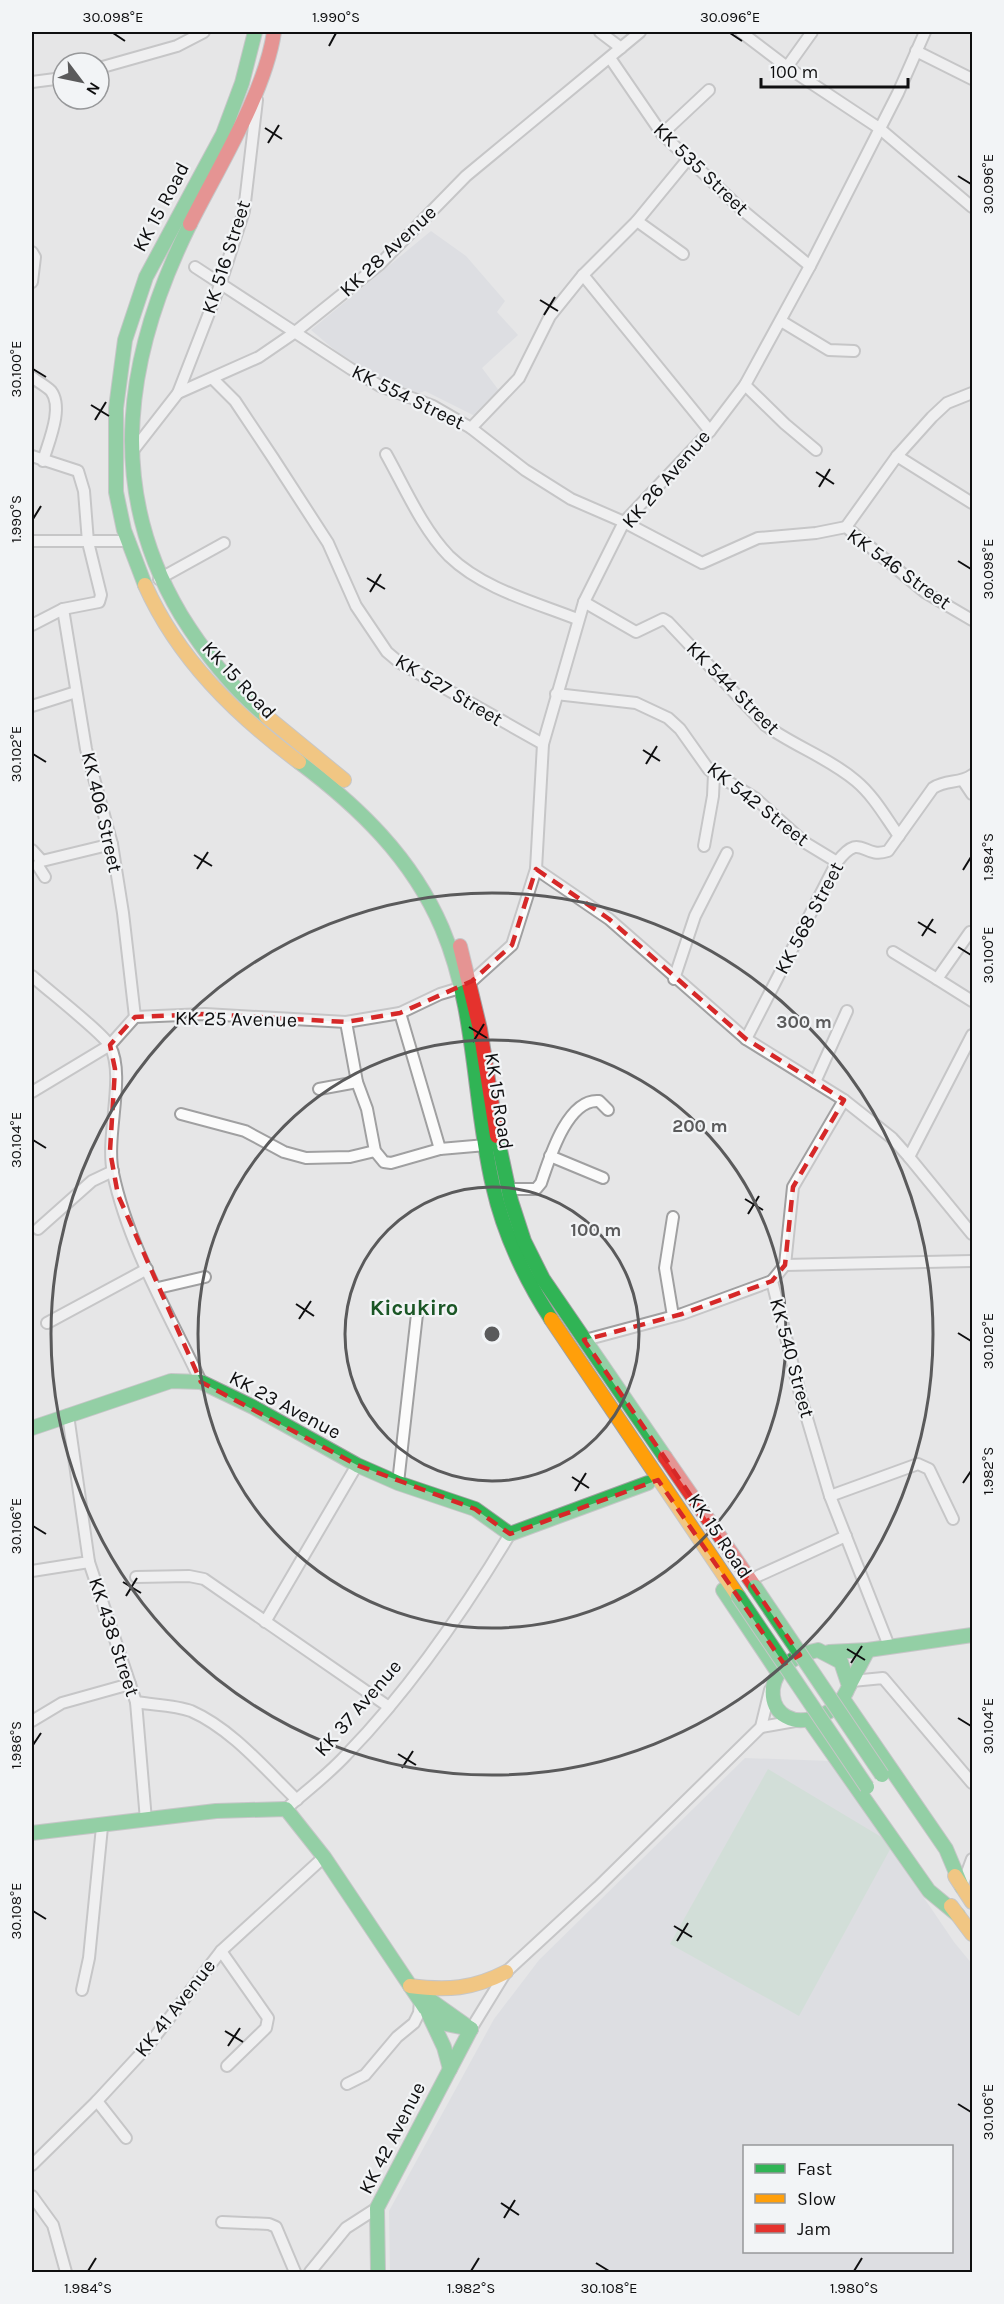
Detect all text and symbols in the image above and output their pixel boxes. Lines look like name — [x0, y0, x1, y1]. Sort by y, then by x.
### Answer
text: 30.098°E — [83, 8, 143, 26]
text: 1.990°S — [312, 8, 360, 26]
text: 30.096°E — [700, 8, 760, 26]
north arrow — [51, 51, 111, 111]
scale bar — [761, 51, 908, 89]
text: 100 m — [770, 61, 818, 83]
text: N — [82, 79, 104, 99]
street label: KK 535 Street — [649, 118, 754, 220]
text: 30.096°E — [979, 154, 997, 214]
street label: KK 15 Road — [128, 158, 194, 256]
street label: KK 516 Street — [197, 197, 255, 317]
street label: KK 28 Avenue — [335, 200, 441, 302]
text: 30.100°E — [7, 341, 25, 397]
street label: KK 554 Street — [348, 360, 468, 434]
street label: KK 26 Avenue — [617, 425, 715, 533]
text: 1.990°S — [7, 495, 25, 543]
street label: KK 546 Street — [843, 524, 956, 615]
text: 30.098°E — [979, 539, 997, 599]
street label: KK 15 Road — [197, 636, 281, 724]
street label: KK 544 Street — [682, 637, 785, 740]
street label: KK 527 Street — [391, 649, 507, 731]
text: 30.102°E — [7, 726, 25, 782]
street label: KK 406 Street — [77, 749, 127, 875]
street label: KK 542 Street — [703, 757, 814, 851]
text: 1.984°S — [979, 833, 997, 881]
street label: KK 568 Street — [770, 858, 848, 978]
text: 30.100°E — [979, 927, 997, 983]
street label: KK 25 Avenue — [175, 1006, 297, 1032]
text: 300 m — [776, 1011, 832, 1033]
street label: KK 15 Road — [480, 1051, 518, 1151]
text: 30.104°E — [7, 1112, 25, 1168]
text: 200 m — [672, 1115, 728, 1137]
text: 100 m — [571, 1219, 621, 1241]
district label: Kicukiro — [370, 1295, 458, 1321]
street label: KK 540 Street — [765, 1296, 819, 1421]
text: 30.102°E — [979, 1313, 997, 1369]
centre of rings — [482, 1324, 502, 1344]
street label: KK 23 Avenue — [225, 1366, 345, 1444]
text: 1.982°S — [979, 1447, 997, 1495]
street label: KK 15 Road — [683, 1489, 757, 1583]
text: 30.106°E — [7, 1498, 25, 1554]
street label: KK 438 Street — [84, 1574, 144, 1700]
street label: KK 37 Avenue — [310, 1655, 406, 1761]
text: 30.104°E — [979, 1698, 997, 1754]
text: 1.986°S — [7, 1721, 25, 1769]
text: 30.108°E — [7, 1882, 25, 1940]
street label: KK 41 Avenue — [130, 1955, 220, 2061]
street label: KK 42 Avenue — [354, 2078, 430, 2198]
text: 30.106°E — [979, 2084, 997, 2140]
legend — [743, 2145, 953, 2253]
text: Fast — [797, 2158, 832, 2180]
text: Slow — [797, 2188, 836, 2210]
text: Jam — [797, 2218, 831, 2240]
text: 1.984°S — [64, 2279, 112, 2297]
text: 1.982°S — [447, 2279, 495, 2297]
text: 30.108°E — [580, 2279, 638, 2297]
text: 1.980°S — [830, 2279, 878, 2297]

